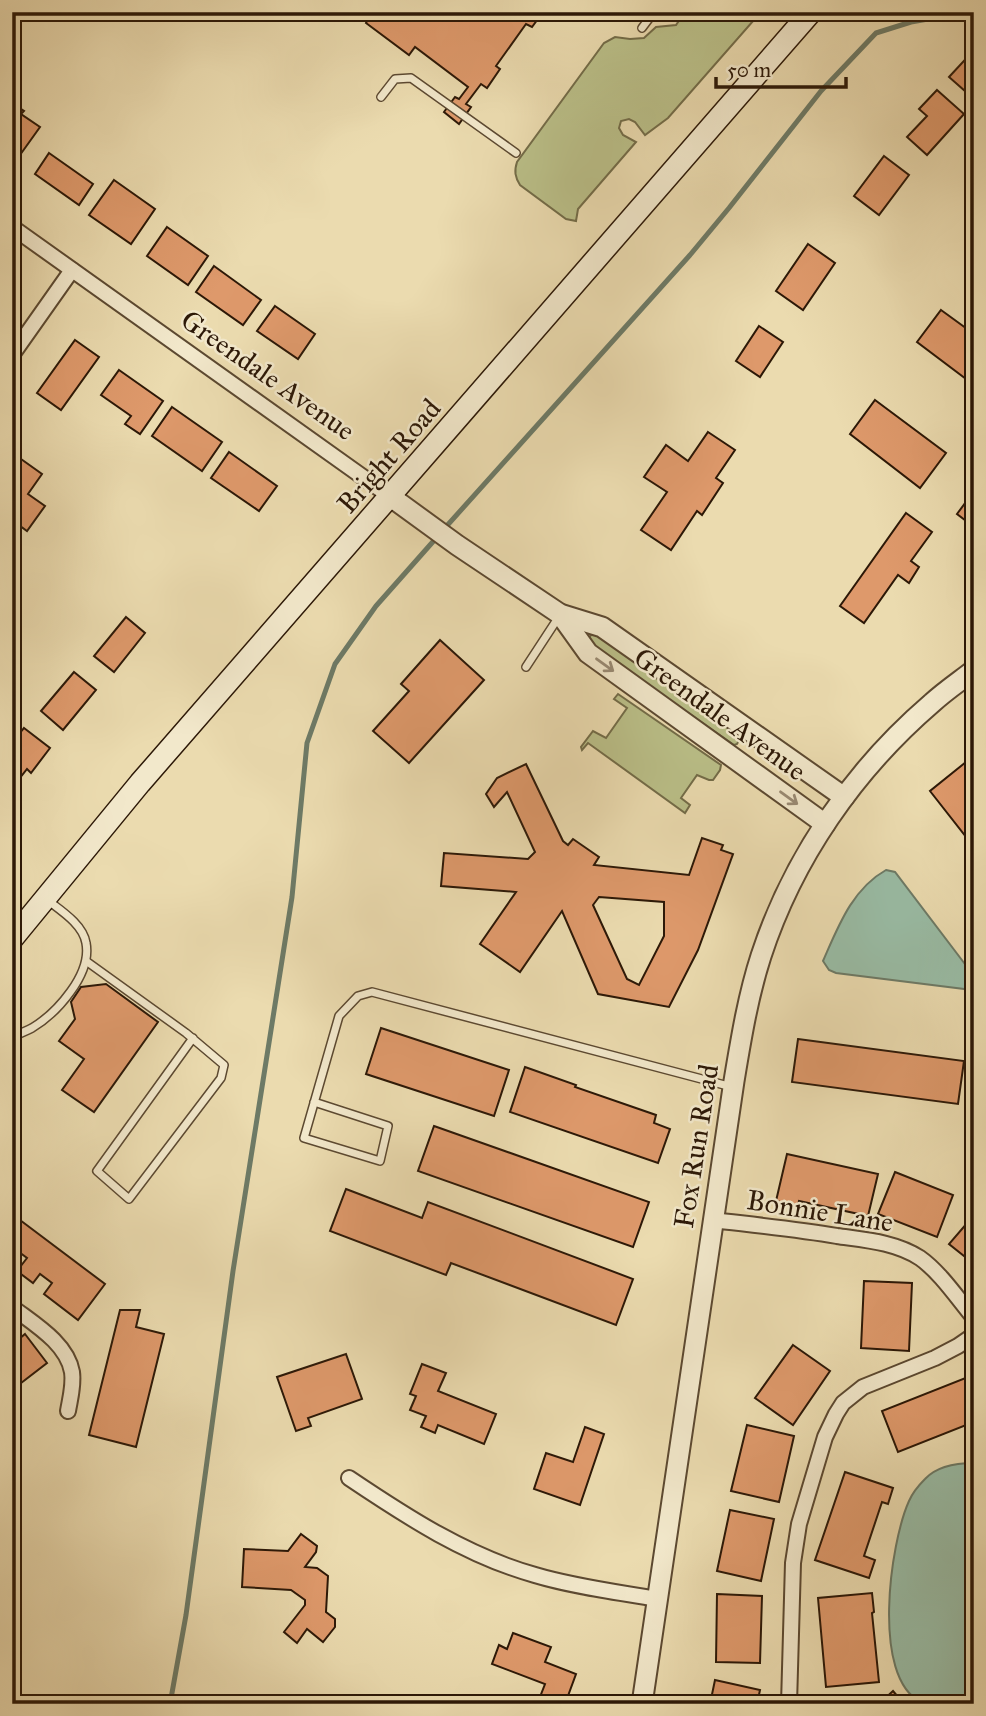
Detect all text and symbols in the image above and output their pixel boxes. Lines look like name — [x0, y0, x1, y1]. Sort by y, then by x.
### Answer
scale bar — [716, 46, 846, 90]
text: 50 m — [727, 57, 772, 83]
street label: Greendale Avenue — [174, 302, 362, 448]
street label: Bright Road — [330, 391, 448, 521]
street label: Greendale Avenue — [627, 640, 813, 788]
one-way arrow — [595, 657, 614, 672]
one-way arrow — [779, 791, 798, 805]
street label: Fox Run Road — [666, 1062, 726, 1230]
street label: Bonnie Lane — [744, 1182, 896, 1240]

